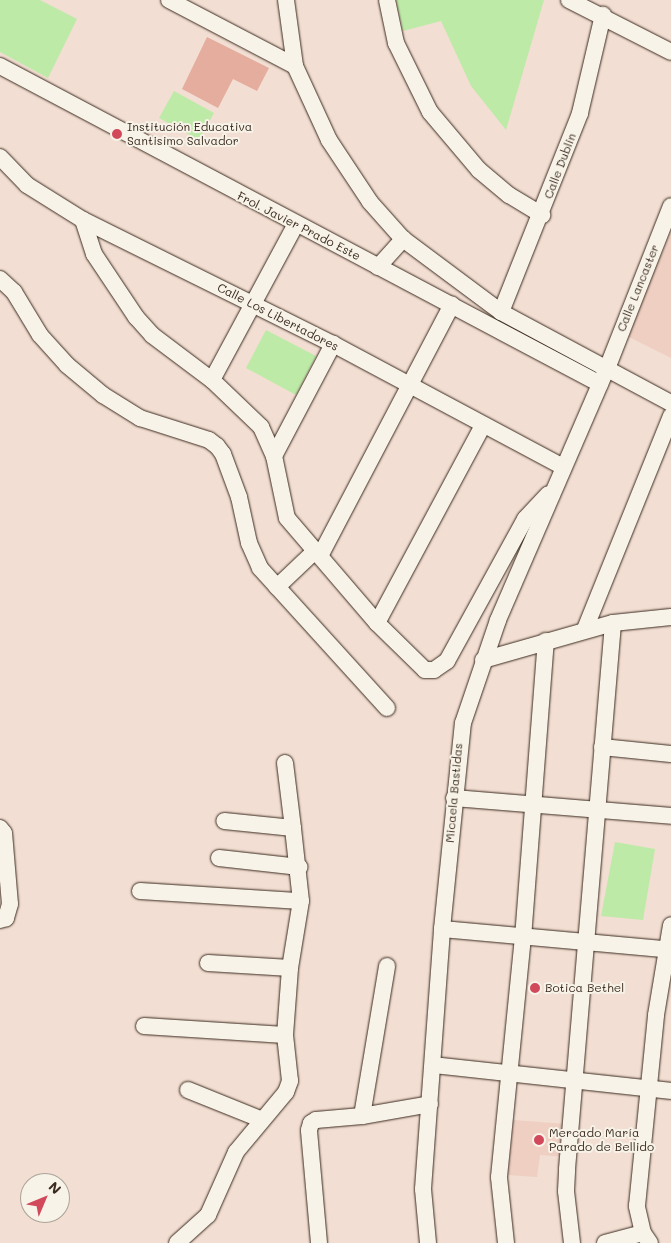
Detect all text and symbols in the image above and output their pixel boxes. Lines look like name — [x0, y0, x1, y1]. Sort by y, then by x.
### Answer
place label: Institución Educativa Santisimo Salvador — [127, 120, 252, 148]
marker: Institución Educativa Santisimo Salvador — [111, 128, 123, 140]
street label: Calle Dublin — [541, 131, 579, 201]
street label: Frol. Javier Prado Este — [235, 189, 363, 263]
street label: Calle Lancaster — [614, 242, 662, 334]
street label: Calle Los Libertadores — [215, 280, 341, 354]
street label: Micaela Bastidas — [442, 742, 466, 844]
place label: Botica Bethel — [545, 981, 624, 995]
marker: Botica Bethel — [529, 982, 541, 994]
place label: Mercado María Parado de Bellido — [549, 1126, 654, 1154]
marker: Mercado María Parado de Bellido — [533, 1134, 545, 1146]
north arrow — [20, 1173, 70, 1223]
text: N — [45, 1177, 66, 1198]

